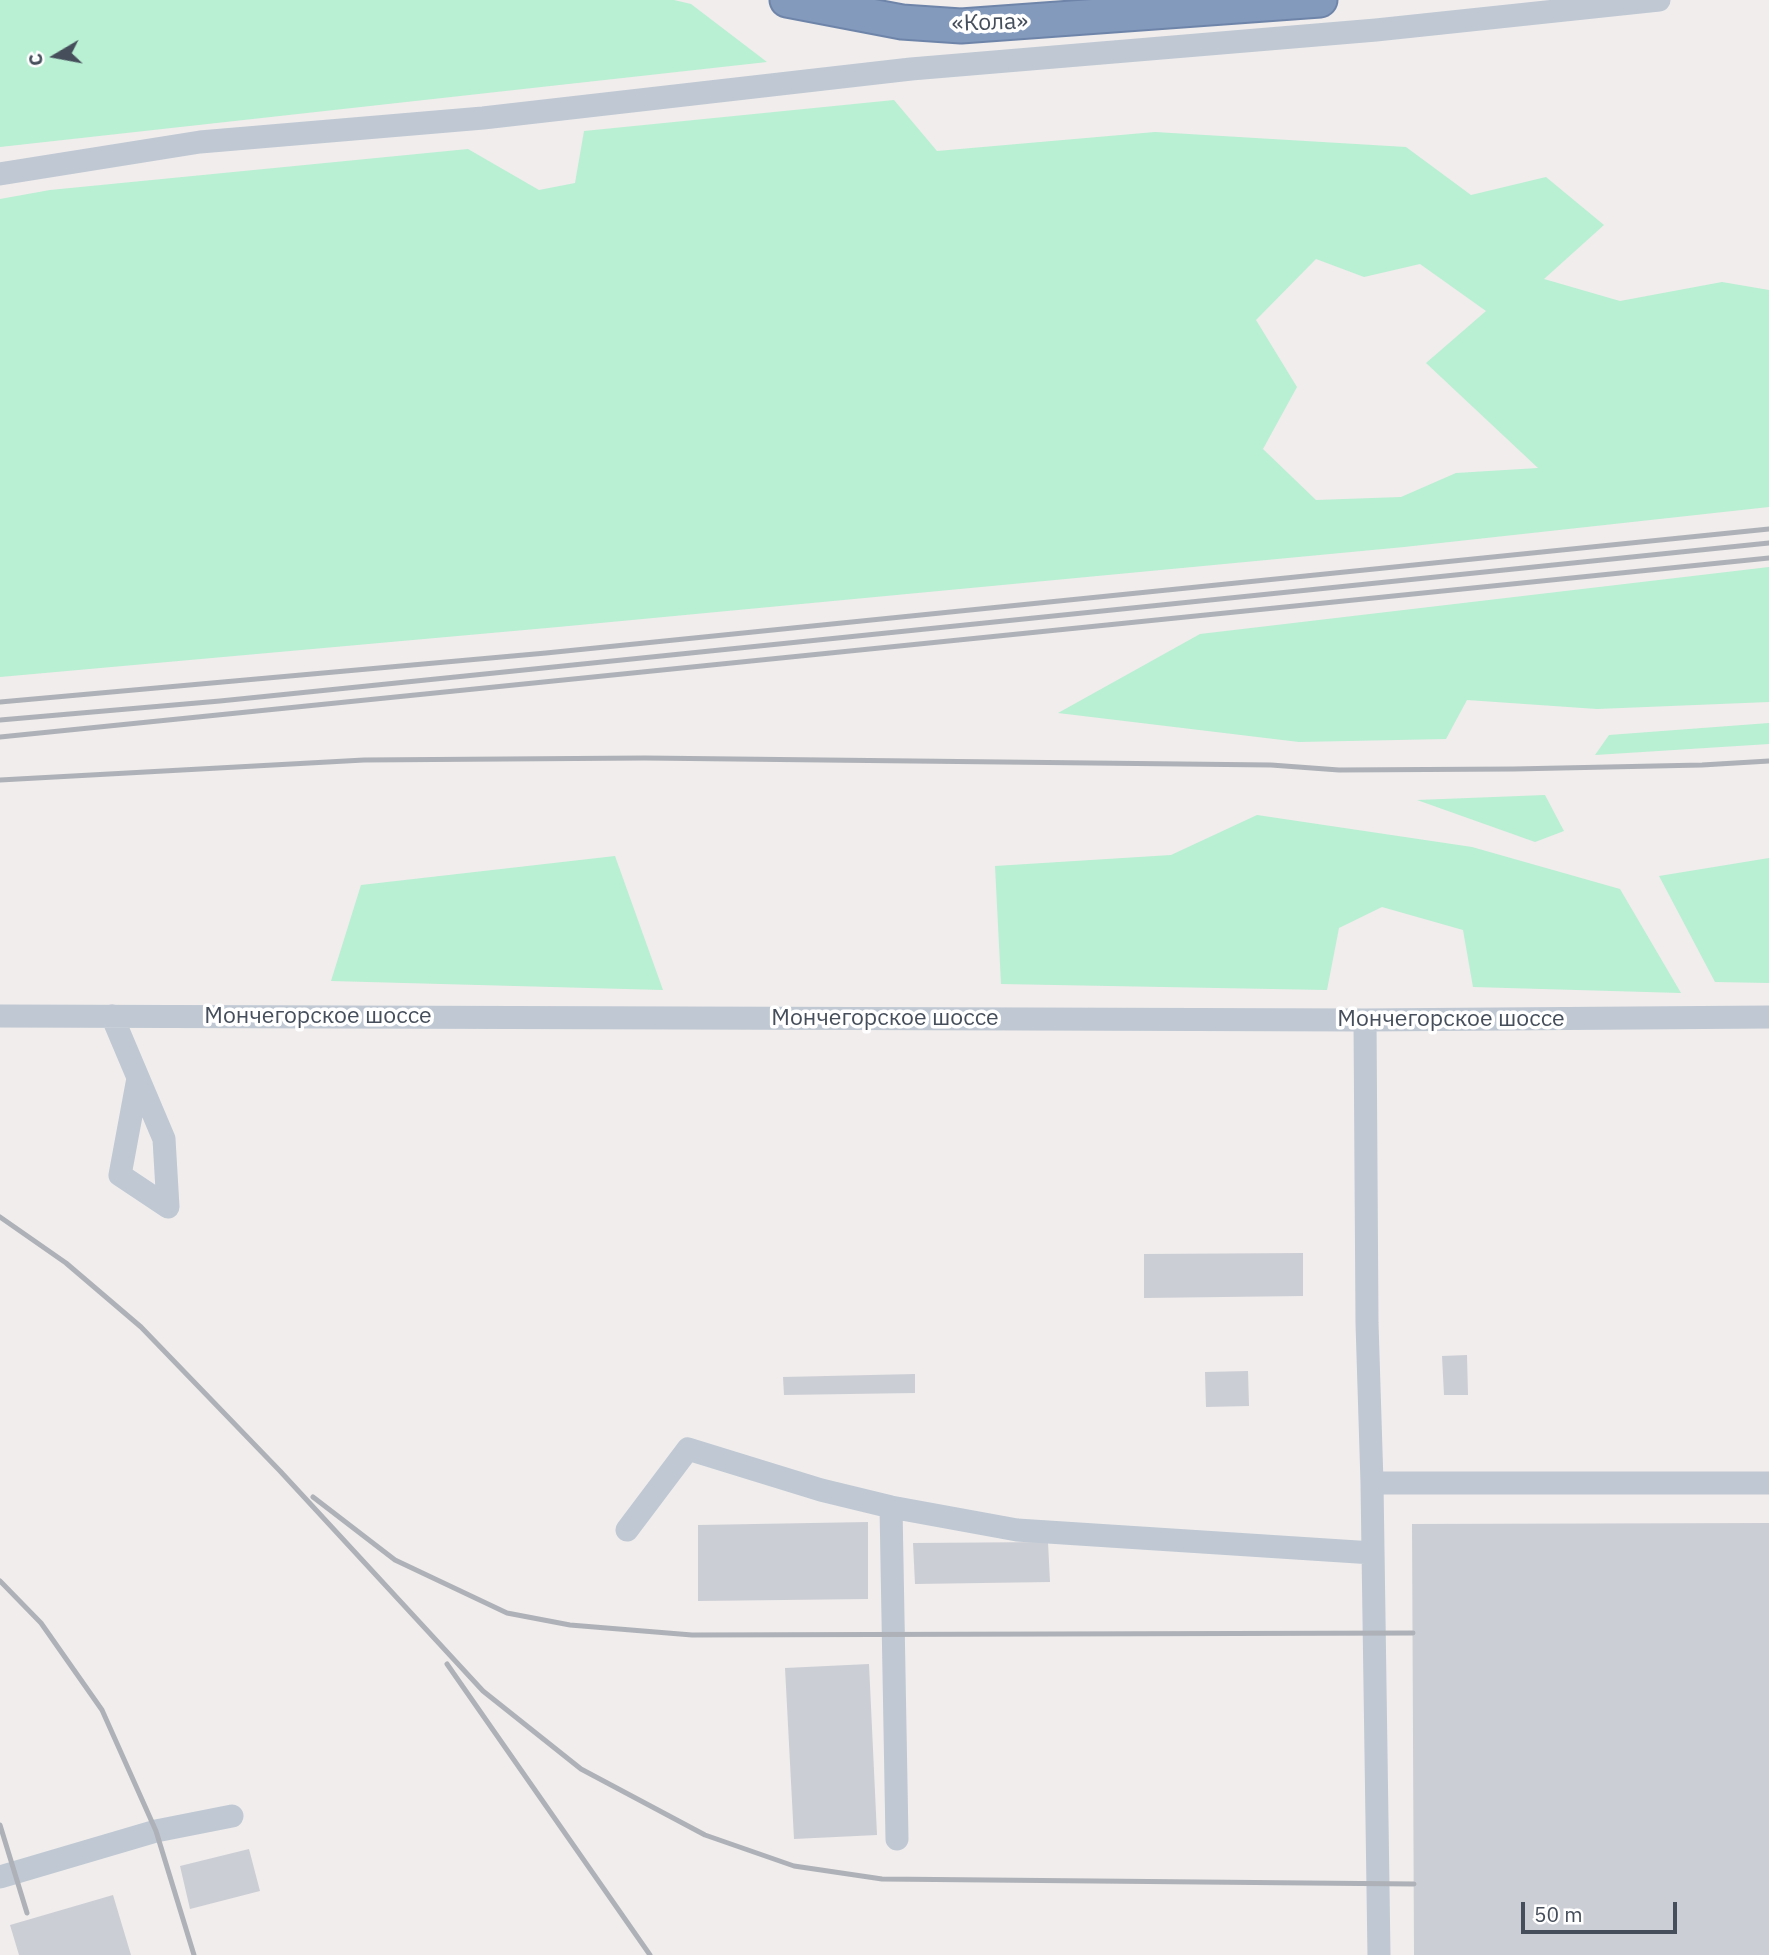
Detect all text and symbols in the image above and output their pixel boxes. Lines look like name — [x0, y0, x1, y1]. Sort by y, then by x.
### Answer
street label: «Кола» — [951, 8, 1029, 38]
north arrow — [21, 21, 91, 91]
text: С — [22, 51, 48, 68]
street label: Мончегорское шоссе — [204, 1002, 432, 1030]
street label: Мончегорское шоссе — [771, 1004, 999, 1032]
street label: Мончегорское шоссе — [1337, 1005, 1565, 1033]
scale bar — [1524, 1888, 1680, 1932]
text: 50 m — [1534, 1900, 1583, 1928]

